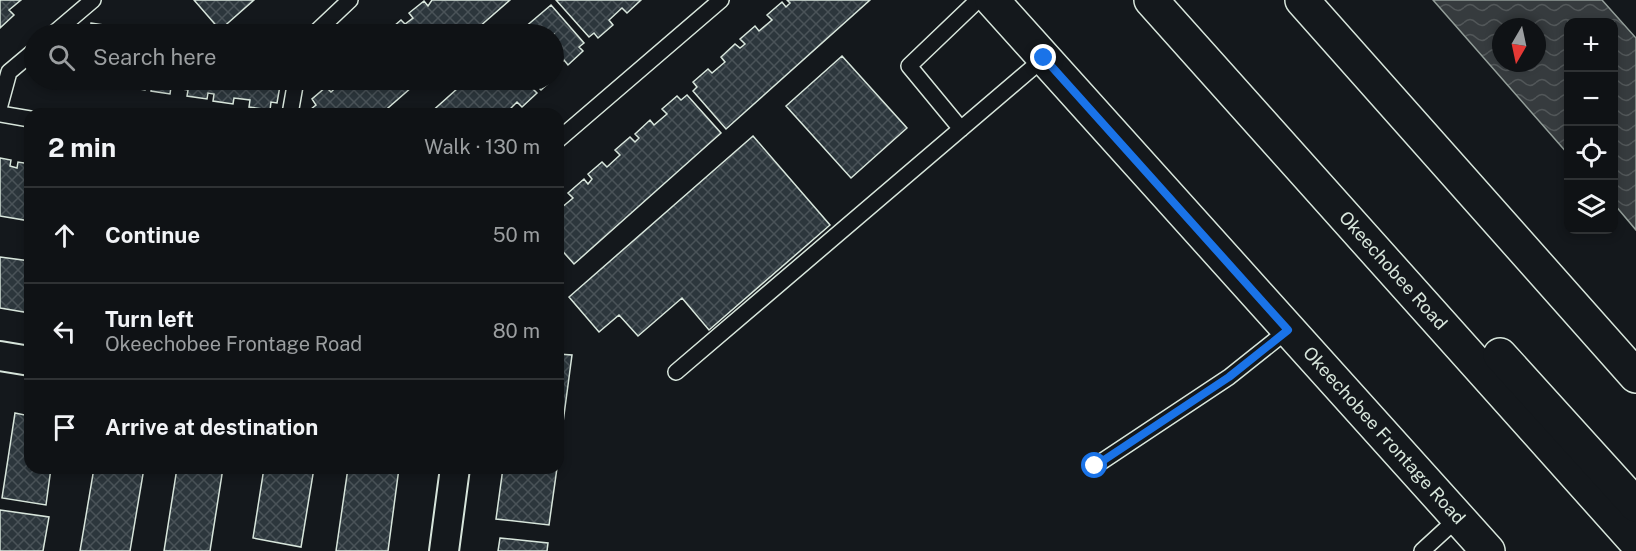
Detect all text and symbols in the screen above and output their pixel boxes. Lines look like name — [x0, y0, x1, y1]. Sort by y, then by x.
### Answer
north arrow — [1492, 18, 1546, 72]
map controls — [1564, 18, 1618, 234]
button: + — [1564, 18, 1618, 72]
search box — [24, 24, 564, 90]
icon: search — [45, 41, 78, 74]
text: Search here — [93, 44, 217, 70]
route end — [1030, 44, 1056, 70]
button: − — [1564, 72, 1618, 126]
button: locate — [1564, 126, 1618, 180]
text: 2 min — [48, 132, 116, 163]
text: Walk · 130 m — [424, 135, 540, 159]
button: layers — [1564, 180, 1618, 234]
street label: Okeechobee Road — [1335, 207, 1452, 334]
icon: ahead — [48, 219, 81, 252]
text: Continue — [105, 222, 200, 248]
text: 50 m — [493, 223, 540, 247]
text: Turn left — [105, 306, 194, 332]
icon: left — [48, 315, 81, 348]
text: 80 m — [493, 319, 540, 343]
text: Okeechobee Frontage Road — [105, 332, 362, 356]
street label: Okeechobee Frontage Road — [1299, 342, 1470, 528]
icon: arrive — [48, 411, 81, 444]
text: Arrive at destination — [105, 414, 318, 440]
route start — [1081, 452, 1107, 478]

